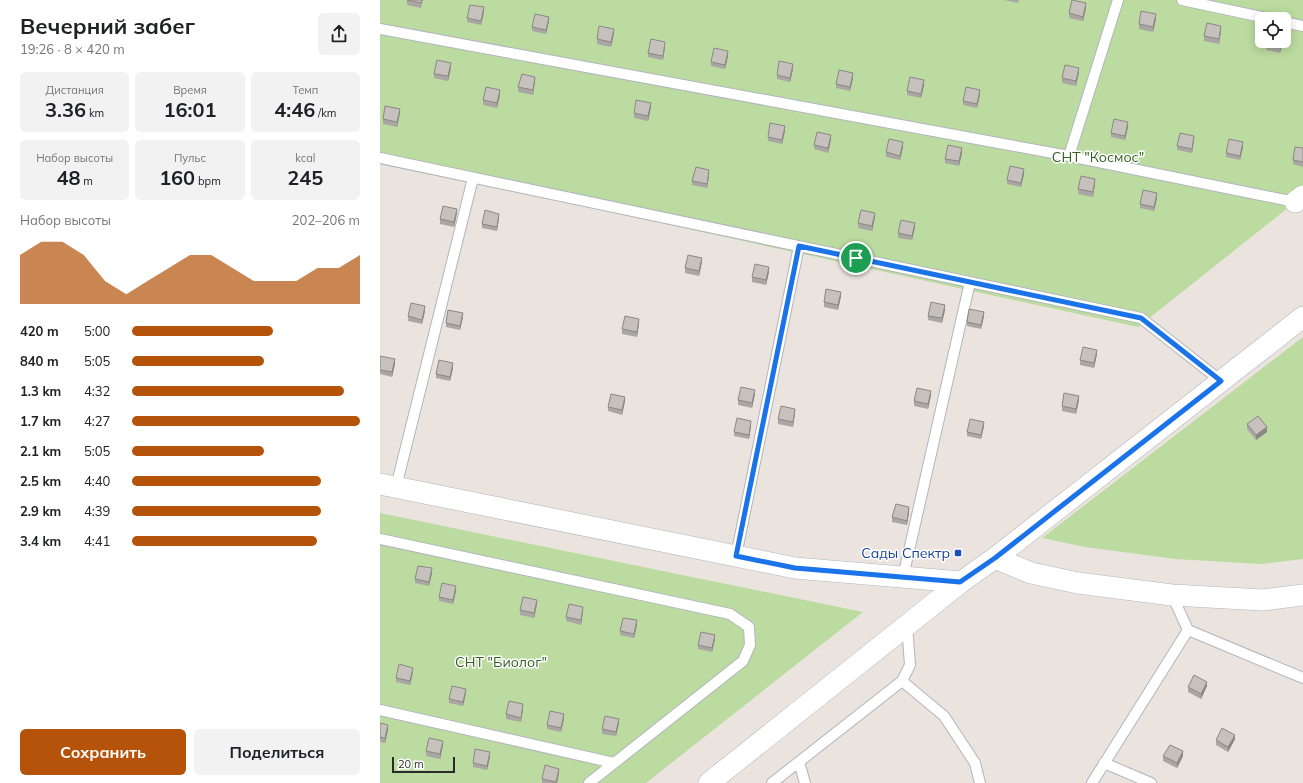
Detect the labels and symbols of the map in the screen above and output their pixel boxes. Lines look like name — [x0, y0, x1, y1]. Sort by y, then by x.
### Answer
park label: СНТ "Космос" — [1052, 148, 1144, 166]
pin — [839, 241, 873, 275]
place label: Сады Спектр — [861, 544, 950, 562]
marker: Сады Спектр — [953, 548, 963, 558]
park label: СНТ "Биолог" — [455, 653, 547, 671]
scale bar — [392, 755, 455, 774]

